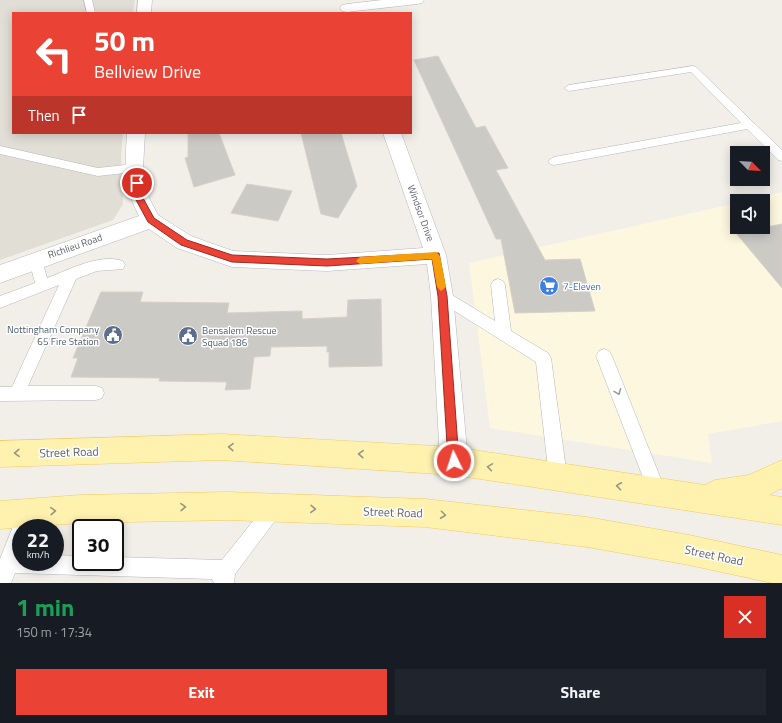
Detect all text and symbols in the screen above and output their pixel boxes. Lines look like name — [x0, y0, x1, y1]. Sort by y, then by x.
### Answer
text: 50 m — [94, 19, 155, 62]
icon: left — [28, 28, 80, 80]
text: Bellview Drive — [94, 58, 201, 85]
text: Then — [28, 104, 60, 127]
icon: arrive — [68, 104, 90, 126]
north arrow — [730, 146, 770, 186]
map controls — [730, 146, 770, 234]
pin — [120, 166, 154, 200]
icon: arrive — [126, 172, 148, 194]
street label: Windsor Drive — [404, 183, 438, 243]
button: sound — [730, 194, 770, 234]
street label: Richlieu Road — [46, 230, 104, 262]
supermarket icon: 7-Eleven — [538, 275, 560, 297]
place label: 7-Eleven — [563, 279, 601, 294]
place label: Nottingham Company 65 Fire Station — [7, 322, 99, 349]
place label: Bensalem Rescue Squad 186 — [202, 323, 277, 350]
public building icon: Nottingham Company 65 Fire Station — [102, 324, 124, 346]
public building icon: Bensalem Rescue Squad 186 — [177, 325, 199, 347]
one-way arrow — [613, 389, 621, 396]
position arrow — [433, 440, 475, 482]
street label: Street Road — [39, 441, 99, 463]
one-way arrow — [228, 443, 234, 451]
one-way arrow — [14, 449, 20, 458]
one-way arrow — [358, 450, 364, 459]
one-way arrow — [487, 463, 493, 472]
one-way arrow — [616, 482, 622, 491]
street label: Street Road — [363, 501, 423, 523]
one-way arrow — [180, 503, 186, 511]
one-way arrow — [310, 505, 316, 513]
one-way arrow — [50, 507, 56, 516]
one-way arrow — [439, 510, 446, 519]
speed limit sign: 30 — [72, 519, 124, 571]
text: 22 — [27, 524, 49, 555]
street label: Street Road — [683, 540, 745, 570]
text: km/h — [27, 547, 49, 562]
text: 1 min — [16, 589, 74, 625]
button: close — [724, 596, 766, 638]
text: 150 m · 17:34 — [16, 622, 92, 642]
button: Exit — [16, 669, 387, 715]
button: Share — [395, 669, 766, 715]

